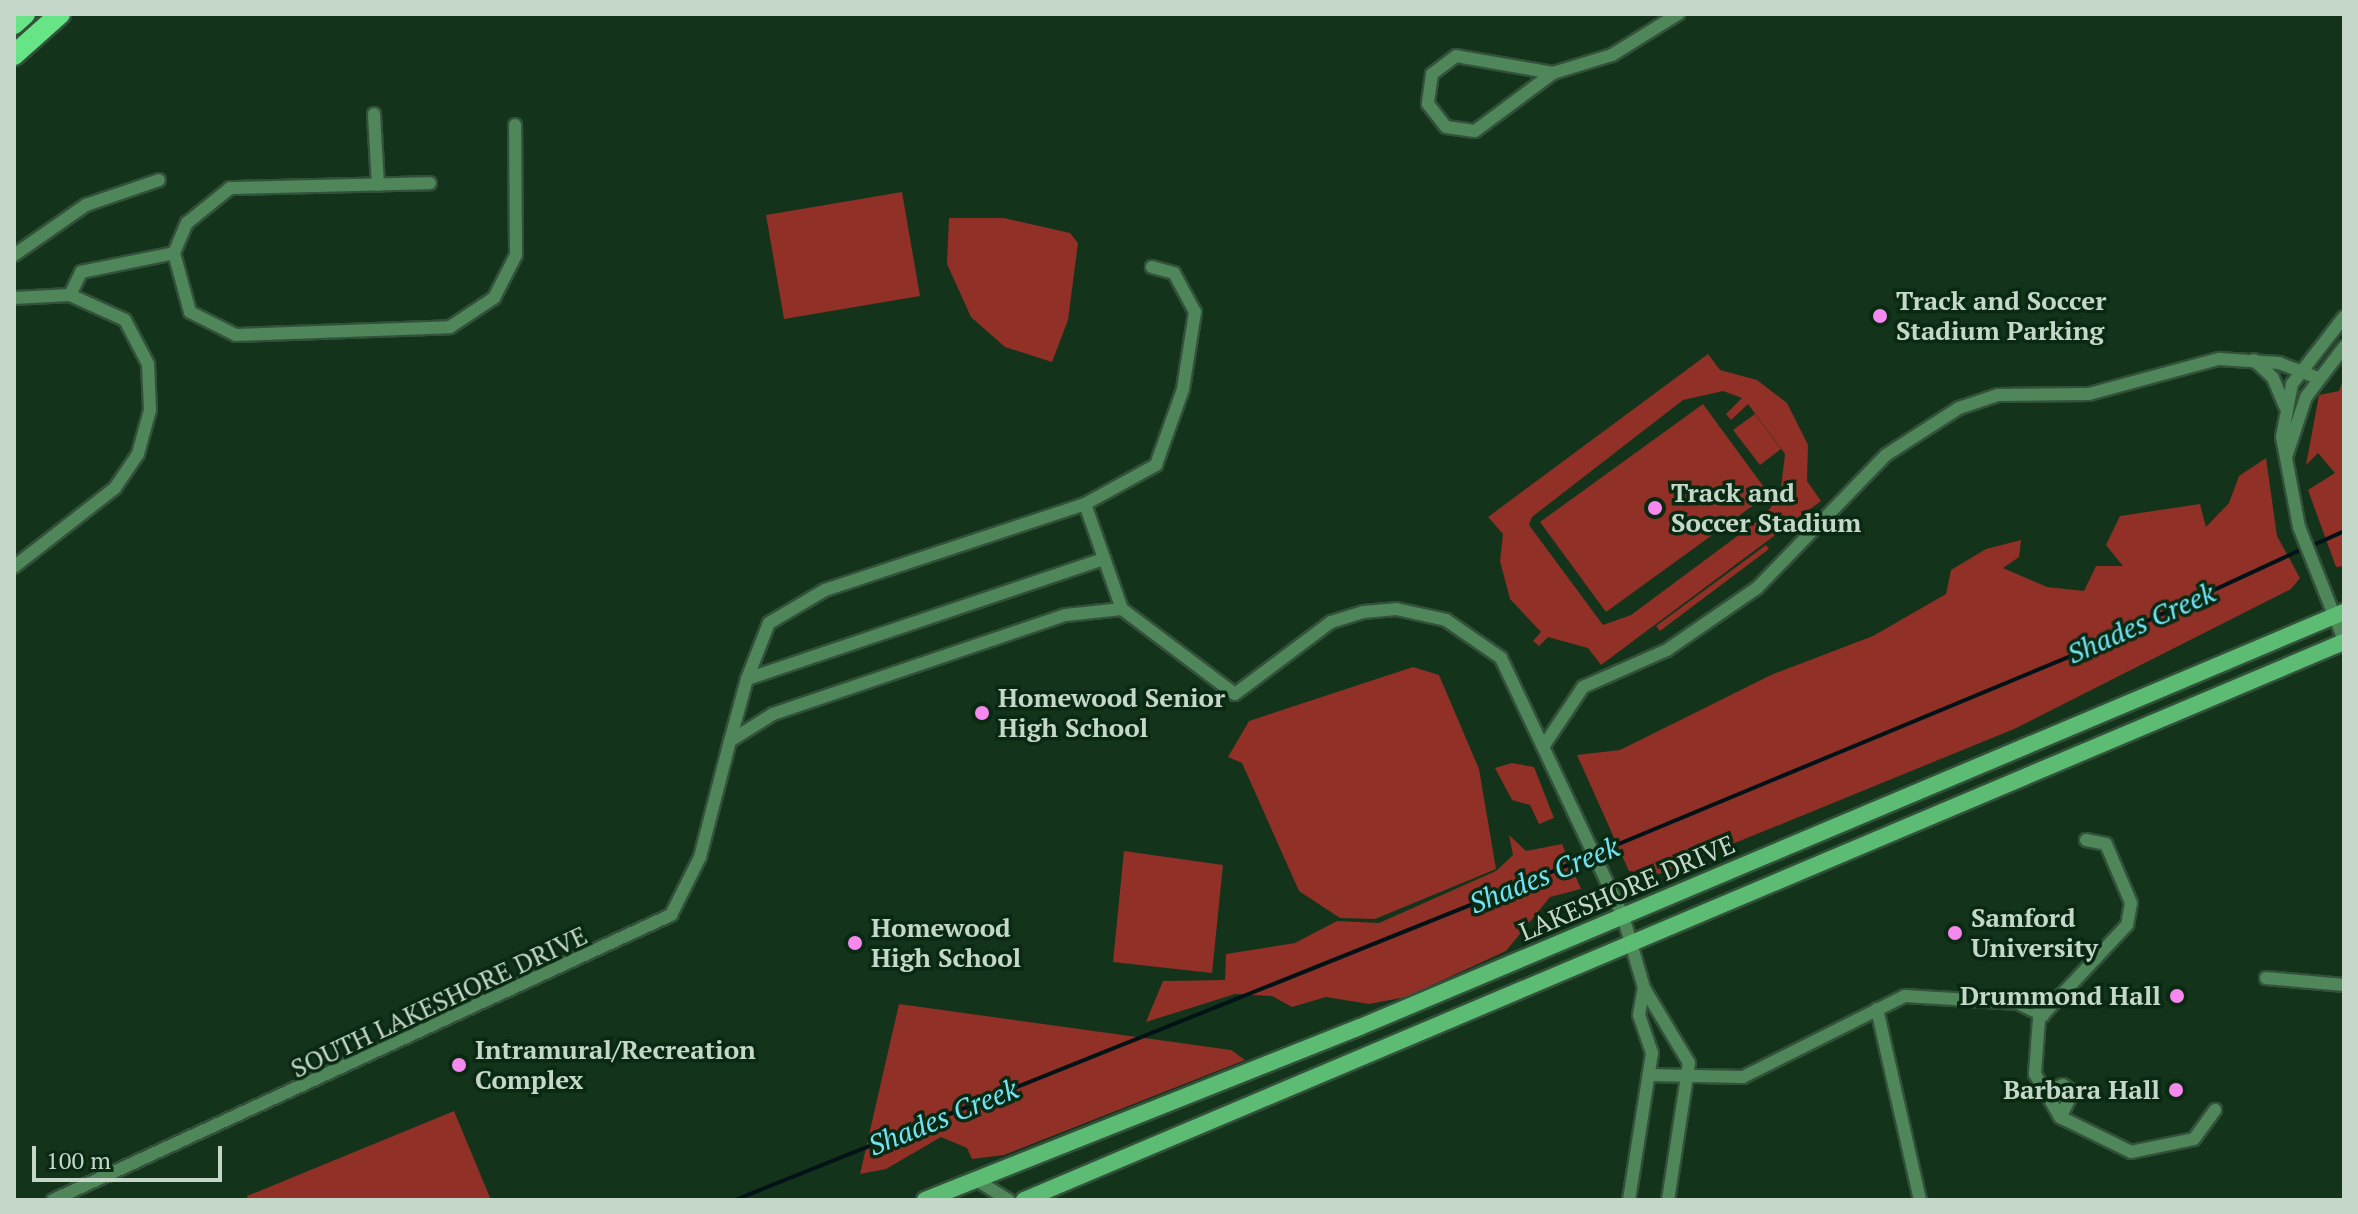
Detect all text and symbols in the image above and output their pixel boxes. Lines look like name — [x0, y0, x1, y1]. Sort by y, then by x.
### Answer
place label: Track and Soccer Stadium Parking — [1896, 285, 2106, 346]
marker: Track and Soccer Stadium Parking — [1871, 307, 1889, 325]
place label: Track and Soccer Stadium — [1671, 477, 1861, 538]
marker: Track and Soccer Stadium — [1646, 499, 1664, 517]
water label: Shades Creek — [2062, 575, 2220, 671]
place label: Homewood Senior High School — [998, 682, 1225, 744]
marker: Homewood Senior High School — [973, 704, 991, 722]
street label: LAKESHORE DRIVE — [1515, 828, 1739, 948]
water label: Shades Creek — [1464, 830, 1624, 920]
place label: Samford University — [1971, 902, 2098, 964]
place label: Homewood High School — [871, 912, 1021, 974]
street label: SOUTH LAKESHORE DRIVE — [286, 920, 592, 1084]
marker: Samford University — [1946, 924, 1964, 942]
marker: Homewood High School — [846, 934, 864, 952]
place label: Drummond Hall — [1960, 980, 2161, 1012]
marker: Drummond Hall — [2168, 987, 2186, 1005]
place label: Intramural/Recreation Complex — [475, 1034, 756, 1096]
marker: Intramural/Recreation Complex — [450, 1056, 468, 1074]
water label: Shades Creek — [863, 1072, 1023, 1162]
place label: Barbara Hall — [2003, 1074, 2160, 1106]
marker: Barbara Hall — [2167, 1081, 2185, 1099]
scale bar — [36, 1130, 226, 1180]
text: 100 m — [46, 1144, 111, 1176]

